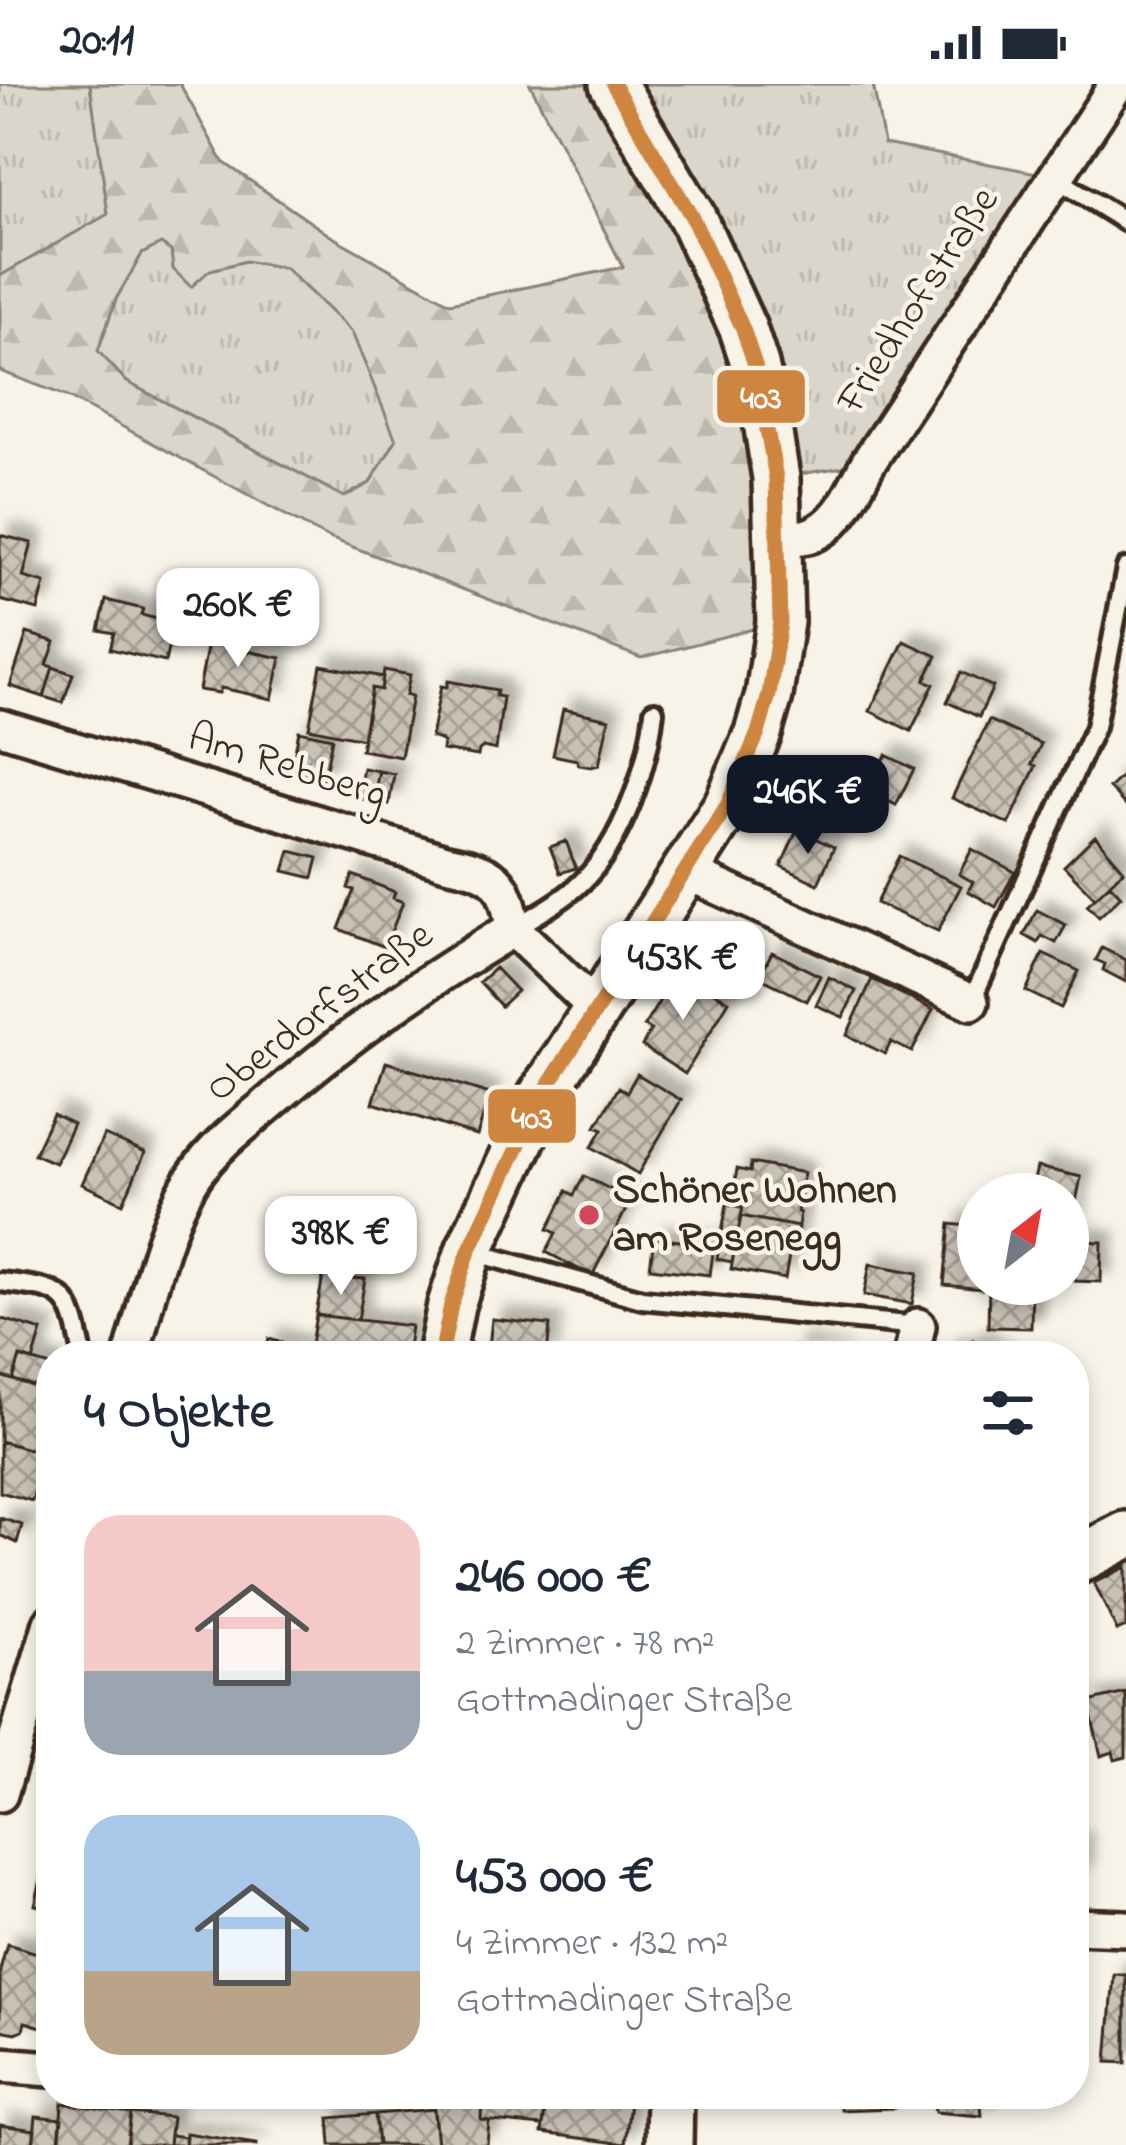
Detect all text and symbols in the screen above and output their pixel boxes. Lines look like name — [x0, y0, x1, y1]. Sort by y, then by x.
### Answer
text: 20:11 — [60, 9, 134, 75]
street label: Friedhofstraße — [822, 175, 1016, 428]
line badge: 403 — [715, 368, 807, 425]
text: 403 — [740, 376, 782, 424]
pin: 260K € — [140, 568, 336, 670]
text: 260K € — [183, 578, 293, 635]
street label: Am Rebberg — [180, 708, 394, 826]
pin: 246K € — [710, 755, 906, 857]
text: 246K € — [754, 765, 862, 822]
street label: Oberdorfstraße — [193, 907, 447, 1119]
pin: 453K € — [585, 921, 781, 1023]
text: 453K € — [628, 931, 738, 988]
line badge: 403 — [486, 1087, 578, 1145]
text: 403 — [511, 1096, 553, 1144]
place label: Schöner Wohnen am Rosenegg — [613, 1161, 897, 1271]
north arrow — [957, 1173, 1089, 1305]
map controls — [957, 1173, 1089, 1305]
pin: 398K € — [243, 1196, 439, 1298]
marker: Schöner Wohnen am Rosenegg — [576, 1202, 602, 1228]
text: 398K € — [292, 1206, 390, 1263]
text: 4 Objekte — [84, 1376, 273, 1451]
icon: filters — [975, 1380, 1041, 1446]
text: 246 000 € — [456, 1541, 652, 1616]
icon: home — [180, 1563, 324, 1707]
text: 2 Zimmer · 78 m² — [456, 1616, 715, 1673]
text: Gottmadinger Straße — [456, 1673, 792, 1730]
text: 453 000 € — [456, 1841, 654, 1916]
icon: home — [180, 1863, 324, 2007]
text: 4 Zimmer · 132 m² — [456, 1916, 728, 1973]
text: Gottmadinger Straße — [456, 1973, 792, 2030]

